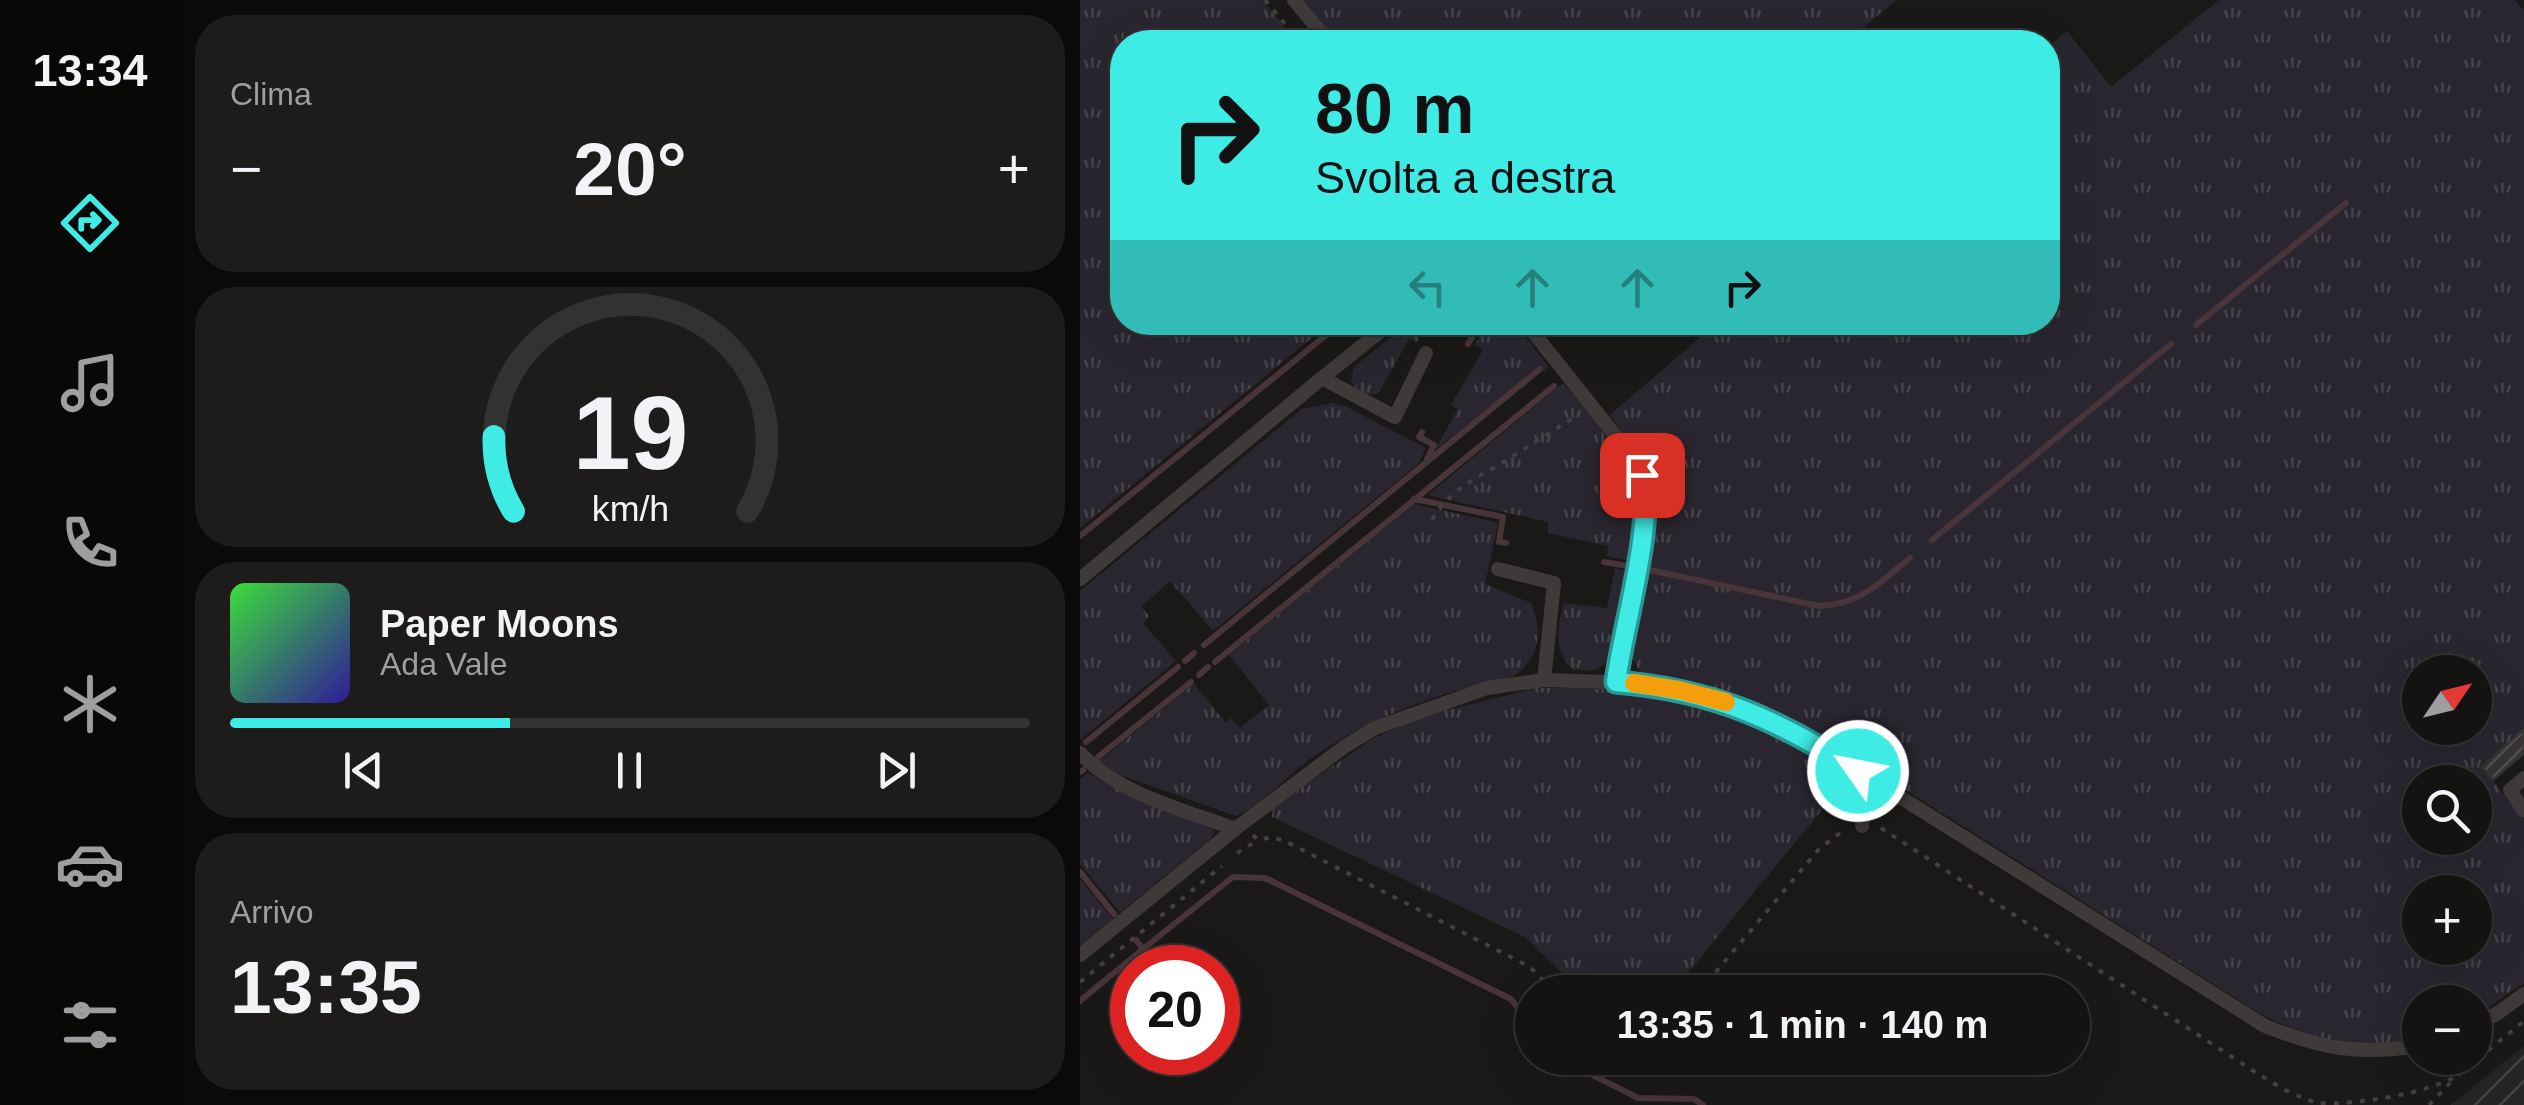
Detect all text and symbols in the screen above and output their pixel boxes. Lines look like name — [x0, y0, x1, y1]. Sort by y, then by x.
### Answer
text: 13:34 — [32, 45, 148, 96]
icon: right — [1150, 70, 1280, 200]
text: 80 m — [1315, 70, 1475, 148]
text: Clima — [230, 76, 312, 112]
text: 20° — [573, 127, 687, 211]
text: − — [230, 138, 262, 200]
text: + — [998, 138, 1030, 200]
text: Svolta a destra — [1315, 152, 1615, 203]
icon: directions — [55, 188, 125, 258]
icon: left — [1400, 260, 1455, 315]
icon: ahead — [1505, 260, 1560, 315]
icon: ahead — [1610, 260, 1665, 315]
icon: right — [1715, 260, 1770, 315]
icon: music — [55, 348, 125, 418]
text: 19 — [572, 375, 688, 491]
pin — [1600, 433, 1685, 518]
icon: arrive — [1615, 448, 1670, 503]
text: km/h — [591, 489, 669, 529]
icon: phone — [55, 508, 125, 578]
text: Paper Moons — [380, 603, 619, 645]
text: Ada Vale — [380, 646, 508, 682]
north arrow — [2402, 655, 2492, 745]
map controls — [2402, 655, 2492, 1075]
icon: climate — [55, 669, 125, 739]
position arrow — [1806, 719, 1910, 823]
icon: previous — [336, 743, 391, 798]
icon: pause — [602, 743, 657, 798]
icon: next — [869, 743, 924, 798]
button: search — [2402, 765, 2492, 855]
icon: car — [55, 829, 125, 899]
button: + — [2402, 875, 2492, 965]
text: Arrivo — [230, 894, 314, 930]
text: 13:35 — [230, 945, 422, 1029]
speed limit sign: 20 — [1110, 945, 1240, 1075]
button: − — [2402, 985, 2492, 1075]
icon: filters — [55, 990, 125, 1060]
text: 13:35 · 1 min · 140 m — [1617, 1004, 1988, 1046]

